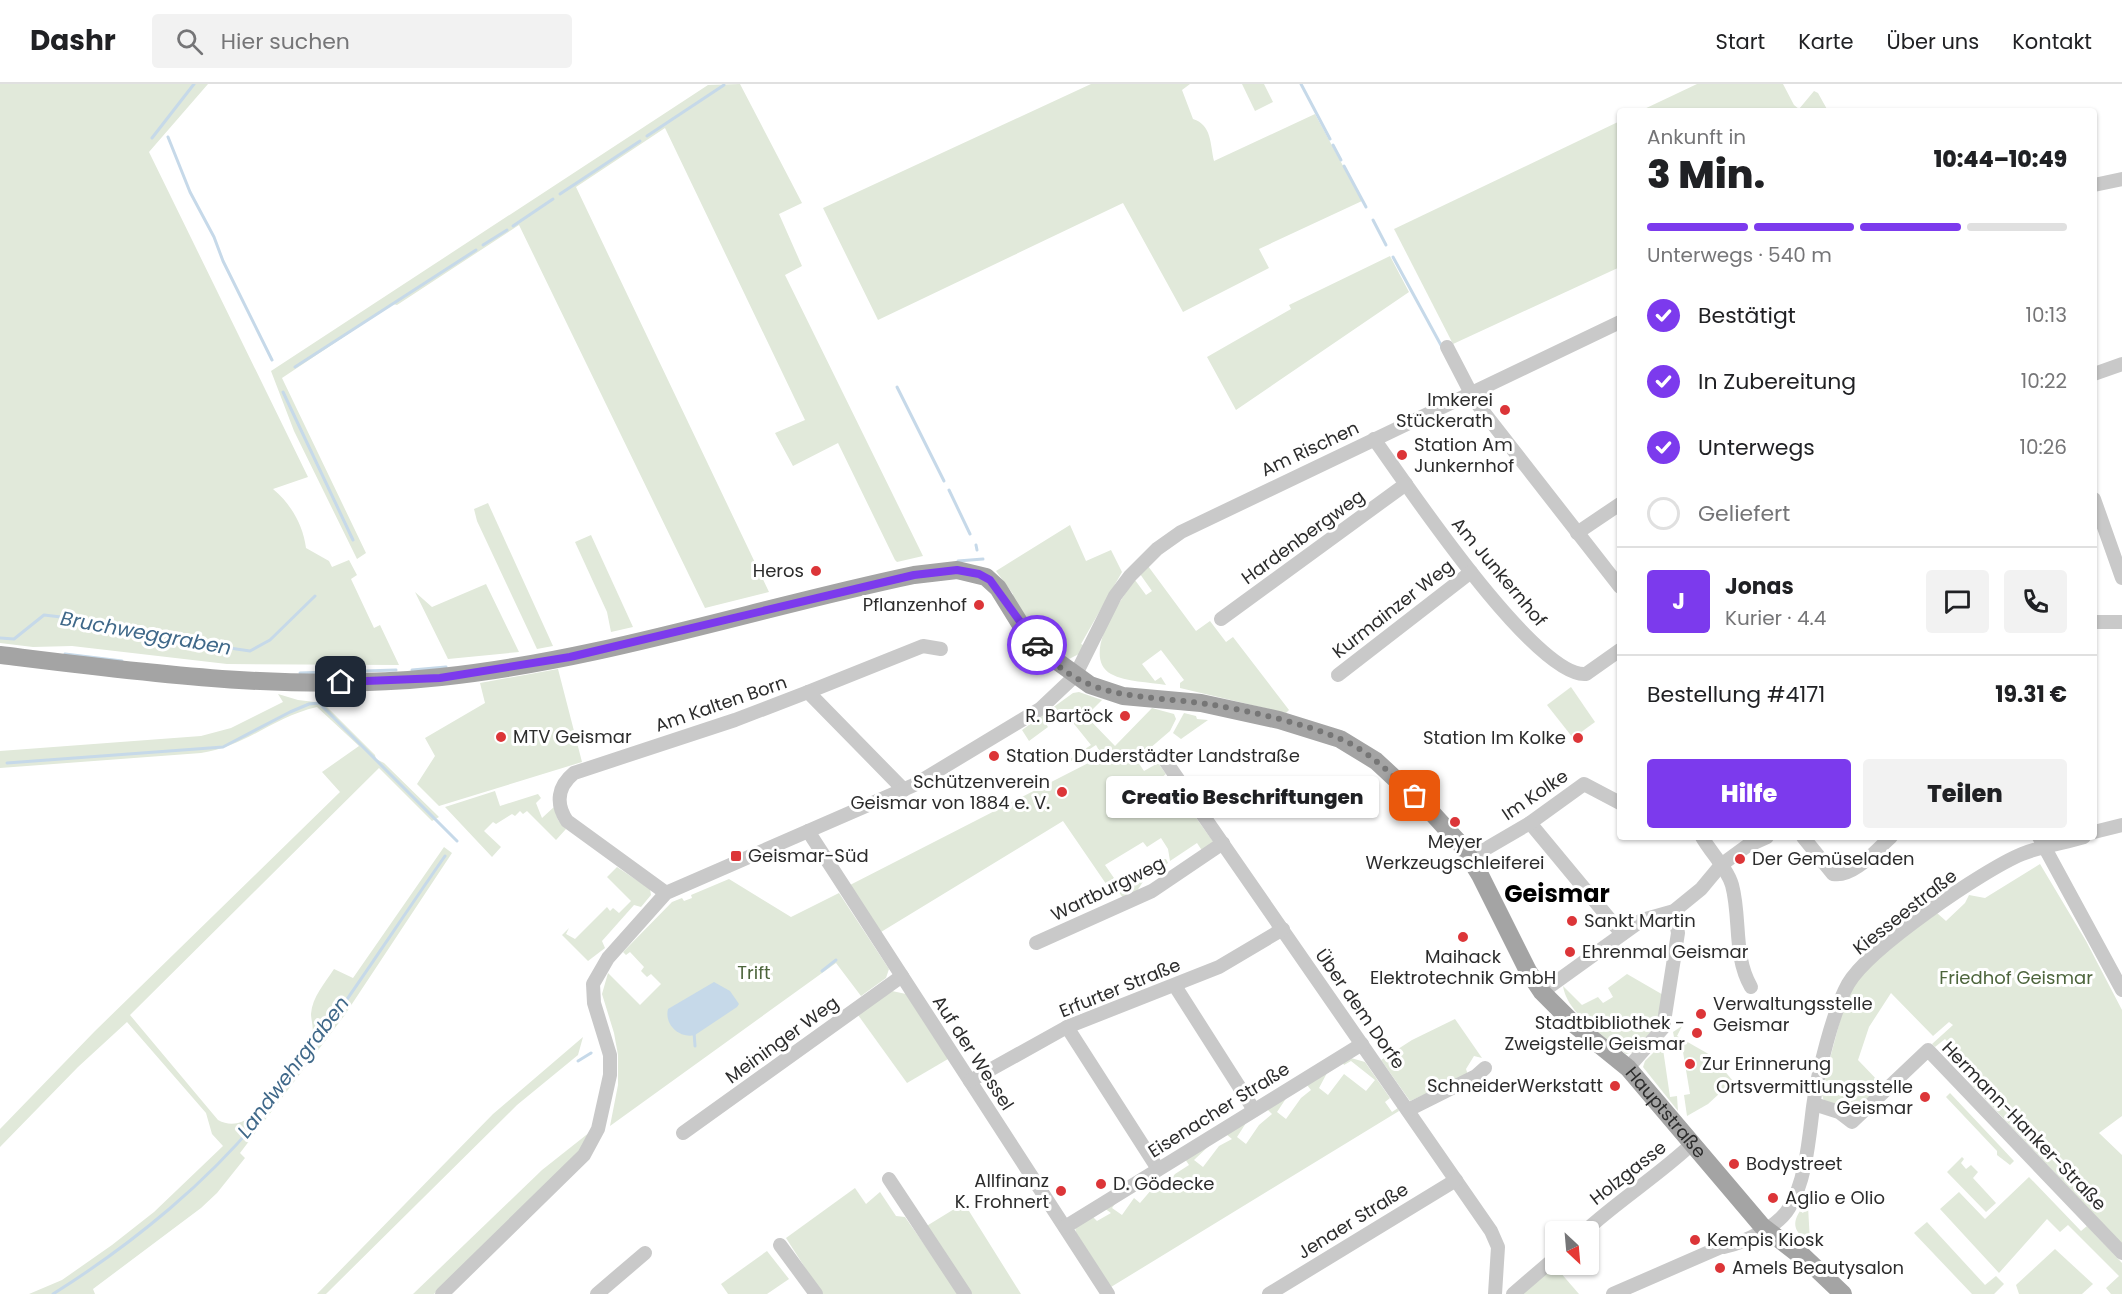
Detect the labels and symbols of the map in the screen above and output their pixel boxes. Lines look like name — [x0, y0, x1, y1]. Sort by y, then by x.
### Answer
place label: Imkerei Stückerath — [1396, 387, 1493, 433]
marker: Imkerei Stückerath — [1498, 403, 1512, 417]
street label: Am Rischen — [1257, 415, 1363, 482]
place label: Station Am Junkernhof — [1414, 432, 1514, 478]
marker: Station Am Junkernhof — [1395, 448, 1409, 462]
street label: Hardenbergweg — [1236, 483, 1369, 590]
street label: Am Junkernhof — [1446, 512, 1553, 632]
street label: Kurmainzer Weg — [1327, 553, 1458, 664]
place label: Heros — [753, 558, 804, 583]
marker: Heros — [809, 564, 823, 578]
place label: Pflanzenhof — [863, 592, 967, 617]
marker: Pflanzenhof — [972, 598, 986, 612]
water label: Bruchweggraben — [58, 604, 234, 662]
courier — [1007, 615, 1067, 675]
pin — [315, 656, 366, 707]
street label: Am Kalten Born — [652, 669, 790, 738]
place label: R. Bartöck — [1025, 703, 1114, 728]
marker: R. Bartöck — [1118, 709, 1132, 723]
place label: MTV Geismar — [513, 724, 632, 749]
place label: Station Im Kolke — [1423, 725, 1566, 750]
marker: MTV Geismar — [494, 730, 508, 744]
marker: Station Im Kolke — [1571, 731, 1585, 745]
place label: Station Duderstädter Landstraße — [1006, 743, 1300, 768]
marker: Station Duderstädter Landstraße — [987, 749, 1001, 763]
street label: Im Kolke — [1497, 763, 1573, 826]
place label: Schützenverein Geismar von 1884 e. V. — [851, 769, 1050, 815]
pin — [1389, 770, 1440, 821]
callout: Creatio Beschriftungen — [1106, 775, 1379, 817]
marker: Schützenverein Geismar von 1884 e. V. — [1055, 785, 1069, 799]
marker: Meyer Werkzeugschleiferei — [1448, 815, 1462, 829]
place label: Meyer Werkzeugschleiferei — [1366, 829, 1545, 875]
place label: Geismar-Süd — [748, 843, 869, 868]
place label: Der Gemüseladen — [1752, 846, 1915, 871]
marker: Geismar-Süd — [729, 849, 743, 863]
street label: Wartburgweg — [1047, 850, 1169, 927]
marker: Der Gemüseladen — [1733, 852, 1747, 866]
street label: Kiesseestraße — [1847, 863, 1962, 960]
district label: Geismar — [1504, 877, 1610, 910]
place label: Sankt Martin — [1584, 908, 1696, 933]
marker: Sankt Martin — [1565, 914, 1579, 928]
marker: Maihack Elektrotechnik GmbH — [1456, 930, 1470, 944]
place label: Ehrenmal Geismar — [1582, 939, 1749, 964]
street label: Über dem Dorfe — [1310, 943, 1411, 1074]
place label: Maihack Elektrotechnik GmbH — [1370, 944, 1556, 990]
marker: Ehrenmal Geismar — [1563, 945, 1577, 959]
street label: Erfurter Straße — [1055, 952, 1184, 1023]
park label: Trift — [737, 960, 771, 985]
park label: Friedhof Geismar — [1939, 965, 2093, 990]
water label: Landwehrgraben — [230, 990, 356, 1144]
street label: Meininger Weg — [720, 990, 843, 1089]
street label: Auf der Wessel — [927, 990, 1020, 1115]
place label: Verwaltungsstelle Geismar — [1713, 991, 1873, 1037]
marker: Verwaltungsstelle Geismar — [1694, 1007, 1708, 1021]
place label: Stadtbibliothek - Zweigstelle Geismar — [1504, 1010, 1685, 1056]
marker: Stadtbibliothek - Zweigstelle Geismar — [1690, 1026, 1704, 1040]
street label: Hermann-Hanker-Straße — [1937, 1035, 2112, 1216]
place label: Zur Erinnerung — [1702, 1051, 1831, 1076]
street label: Eisenacher Straße — [1143, 1056, 1294, 1163]
marker: Zur Erinnerung — [1683, 1057, 1697, 1071]
street label: Hauptstraße — [1620, 1061, 1712, 1163]
place label: SchneiderWerkstatt — [1427, 1073, 1603, 1098]
place label: Ortsvermittlungsstelle Geismar — [1716, 1074, 1913, 1120]
marker: SchneiderWerkstatt — [1608, 1079, 1622, 1093]
marker: Ortsvermittlungsstelle Geismar — [1918, 1090, 1932, 1104]
street label: Holzgasse — [1584, 1135, 1671, 1210]
place label: Bodystreet — [1746, 1151, 1842, 1176]
marker: Bodystreet — [1727, 1157, 1741, 1171]
place label: Allfinanz K. Frohnert — [955, 1168, 1049, 1214]
place label: D. Gödecke — [1113, 1171, 1215, 1196]
street label: Jenaer Straße — [1292, 1176, 1413, 1265]
marker: D. Gödecke — [1094, 1177, 1108, 1191]
marker: Allfinanz K. Frohnert — [1054, 1184, 1068, 1198]
place label: Aglio e Olio — [1785, 1185, 1885, 1210]
marker: Aglio e Olio — [1766, 1191, 1780, 1205]
north arrow — [1545, 1221, 1599, 1275]
place label: Kempis Kiosk — [1707, 1227, 1824, 1252]
marker: Kempis Kiosk — [1688, 1233, 1702, 1247]
place label: Amels Beautysalon — [1732, 1255, 1904, 1280]
marker: Amels Beautysalon — [1713, 1261, 1727, 1275]

